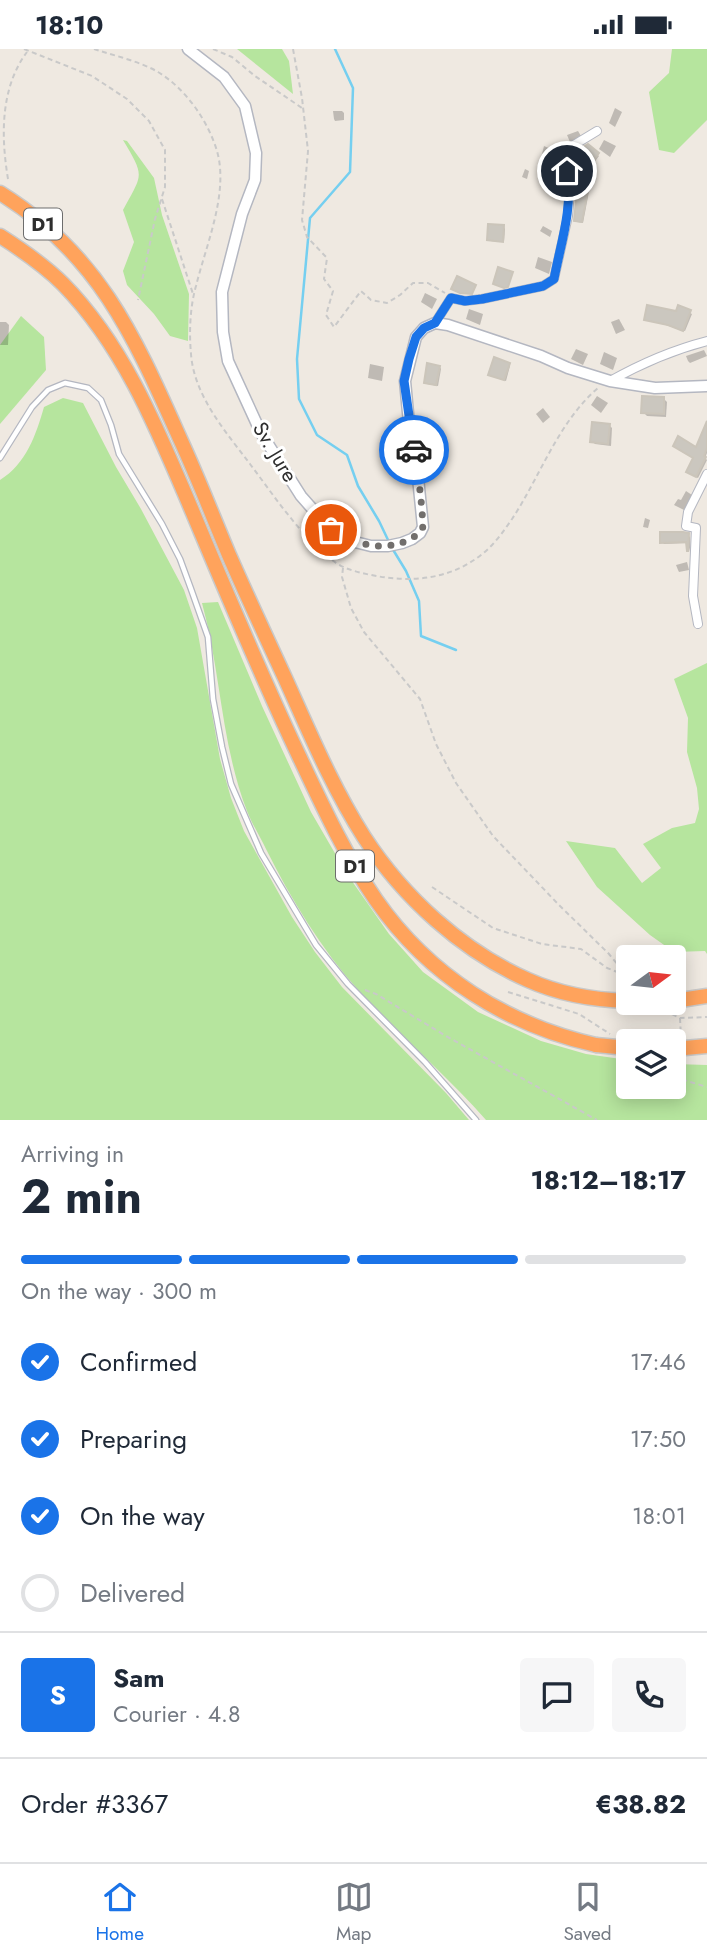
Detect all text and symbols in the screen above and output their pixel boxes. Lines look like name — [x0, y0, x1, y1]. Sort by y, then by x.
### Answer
text: 18:10 — [35, 6, 103, 44]
pin — [537, 141, 597, 201]
icon: home — [548, 152, 586, 190]
road number: D1 — [24, 209, 62, 239]
courier — [379, 415, 449, 485]
street label: Sv. Jure — [245, 416, 305, 488]
icon: car — [395, 431, 433, 469]
pin — [301, 500, 361, 560]
icon: bag — [312, 511, 350, 549]
road number: D1 — [336, 851, 374, 881]
north arrow — [616, 945, 686, 1015]
map controls — [616, 945, 686, 1099]
button: layers — [616, 1029, 686, 1099]
text: Arriving in — [21, 1137, 124, 1171]
text: 18:12–18:17 — [531, 1161, 686, 1199]
text: 2 min — [21, 1164, 142, 1230]
text: On the way · 300 m — [21, 1274, 217, 1308]
icon: check — [21, 1343, 59, 1381]
text: Confirmed — [80, 1343, 197, 1381]
text: 17:46 — [630, 1345, 686, 1379]
icon: check — [21, 1420, 59, 1458]
text: Preparing — [80, 1420, 187, 1458]
text: 17:50 — [630, 1422, 686, 1456]
icon: check — [21, 1497, 59, 1535]
text: On the way — [80, 1497, 205, 1535]
text: 18:01 — [632, 1499, 686, 1533]
text: Delivered — [80, 1574, 185, 1612]
button: chat — [520, 1658, 594, 1732]
button: phone — [612, 1658, 686, 1732]
text: Sam — [113, 1659, 165, 1697]
text: S — [50, 1676, 66, 1714]
text: Courier · 4.8 — [113, 1697, 241, 1731]
text: Order #3367 — [21, 1785, 168, 1823]
text: €38.82 — [595, 1785, 686, 1823]
tab: Home — [95, 1878, 144, 1947]
tab: Map — [335, 1878, 373, 1947]
tab: Saved — [563, 1878, 612, 1947]

